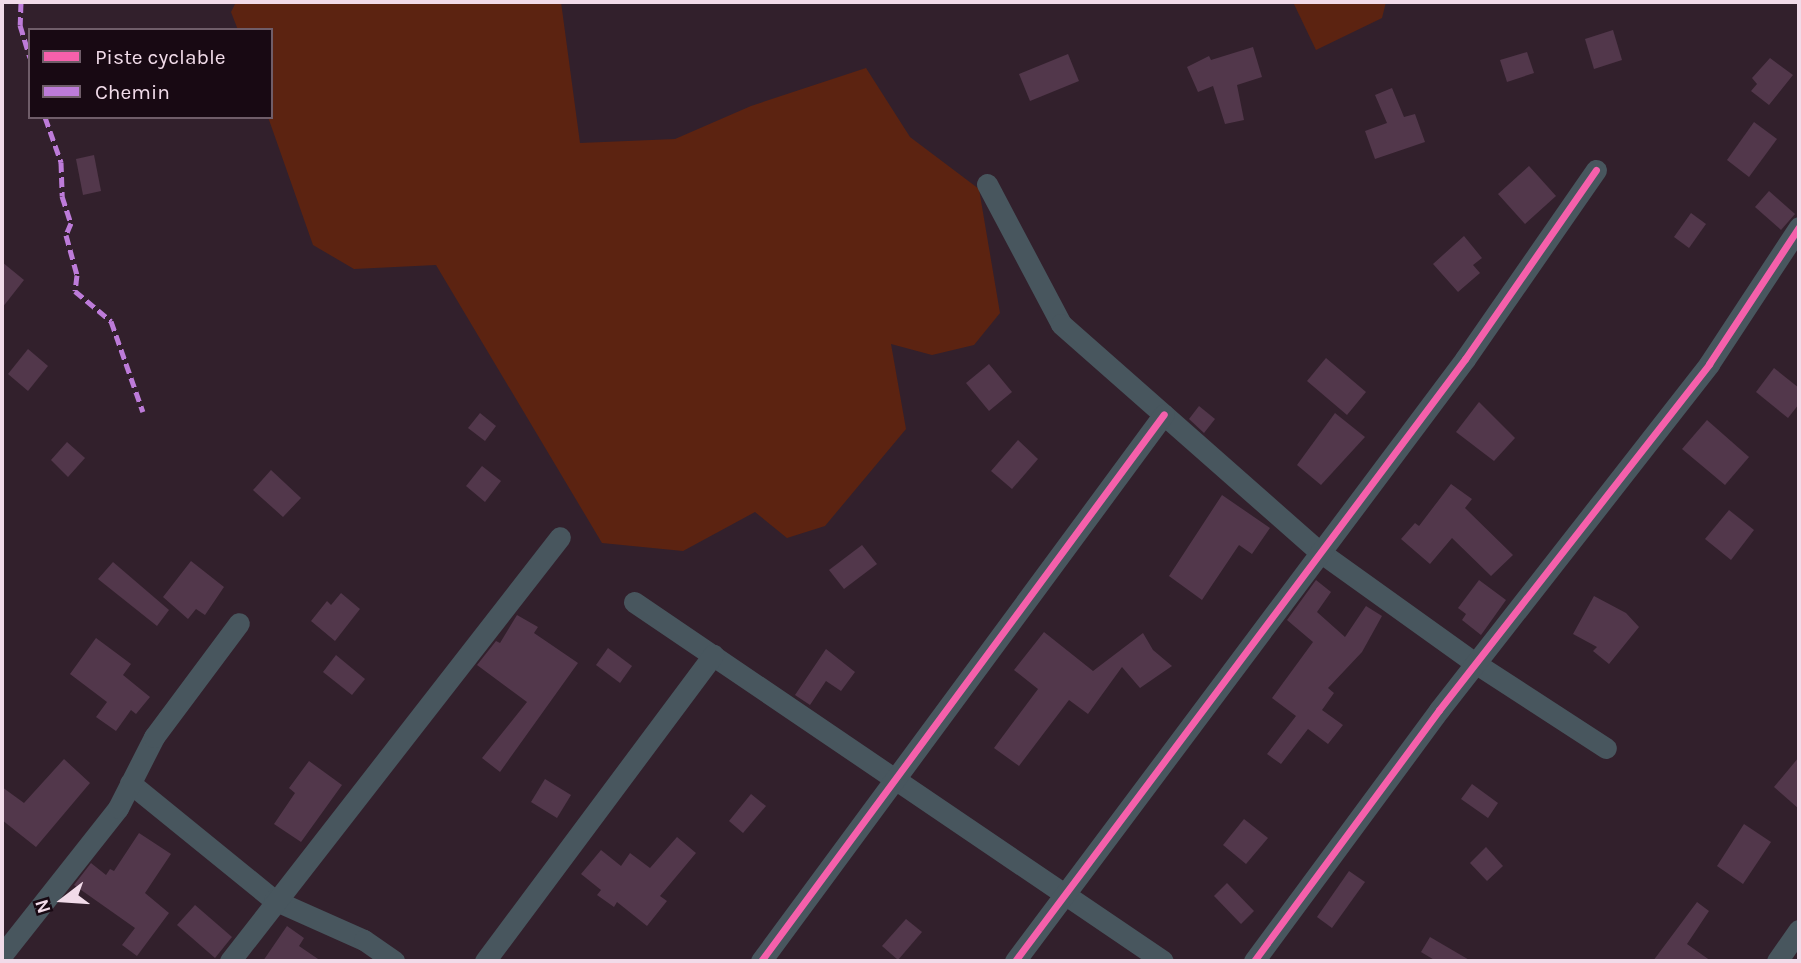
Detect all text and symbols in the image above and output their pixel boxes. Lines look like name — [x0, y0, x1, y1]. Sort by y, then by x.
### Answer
legend — [28, 28, 273, 119]
text: Piste cyclable — [95, 45, 226, 69]
text: Chemin — [95, 80, 170, 104]
north arrow — [28, 865, 98, 935]
text: N — [30, 896, 55, 916]

